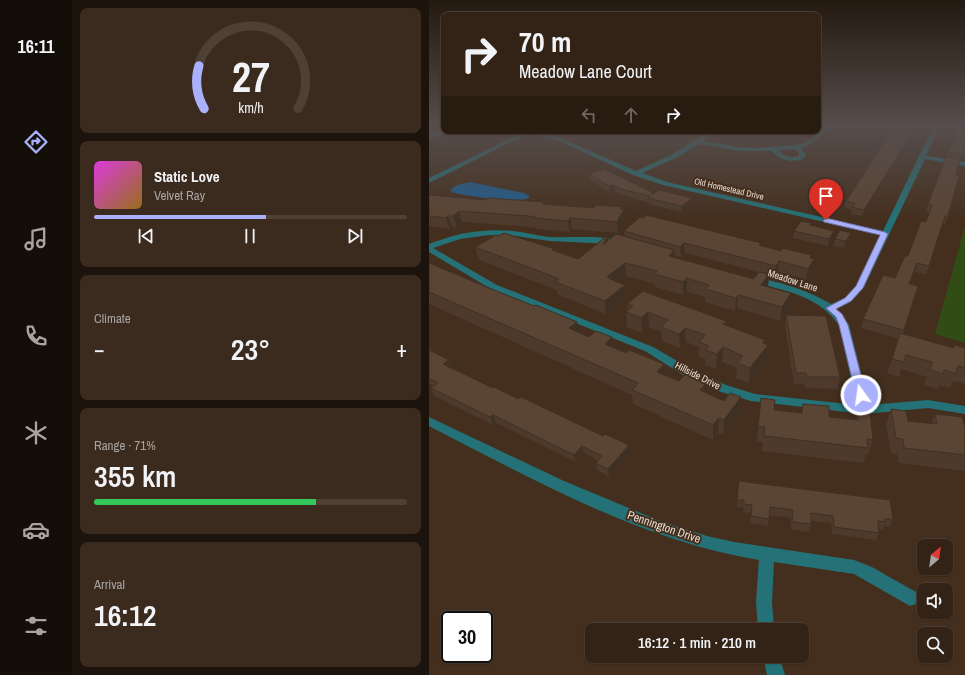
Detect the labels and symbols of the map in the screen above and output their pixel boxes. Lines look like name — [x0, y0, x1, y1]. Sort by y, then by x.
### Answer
street label: Old Homestead Drive — [693, 175, 765, 203]
pin — [809, 179, 843, 220]
street label: Meadow Lane — [766, 266, 820, 295]
street label: Hillside Drive — [673, 358, 723, 393]
position arrow — [840, 374, 882, 416]
street label: Pennington Drive — [625, 507, 703, 547]
north arrow — [917, 539, 953, 575]
speed limit sign: 30 — [441, 611, 493, 663]

